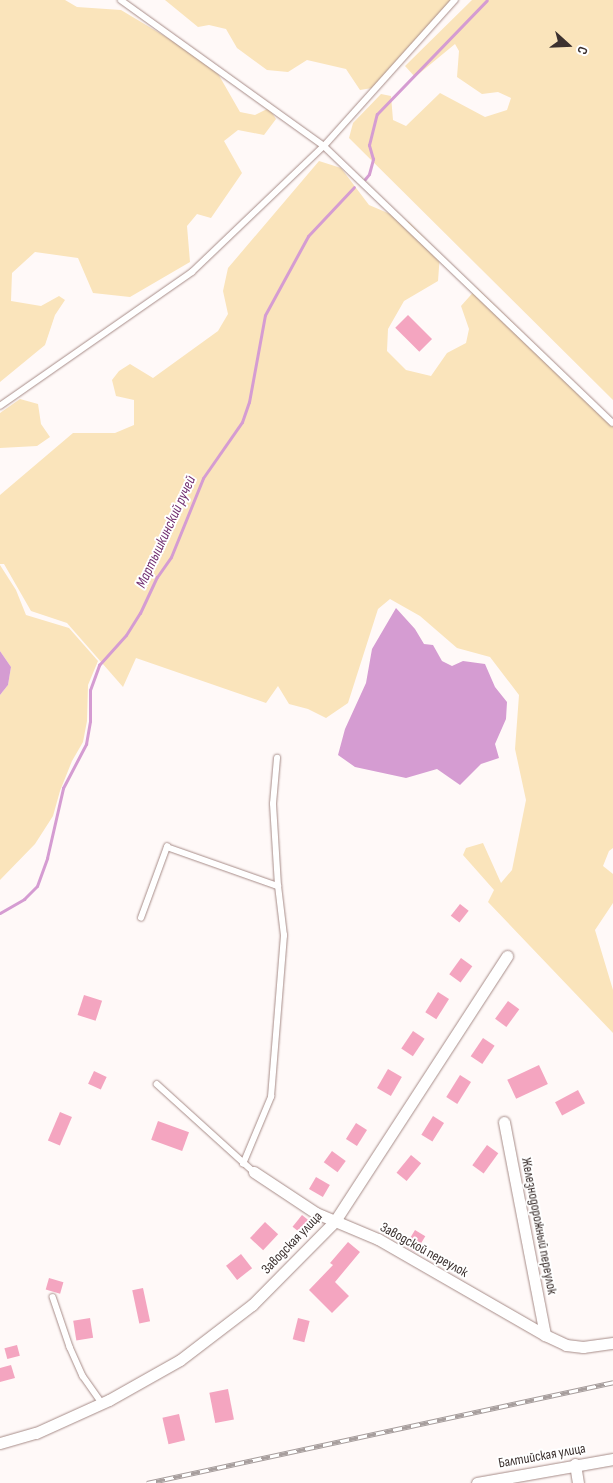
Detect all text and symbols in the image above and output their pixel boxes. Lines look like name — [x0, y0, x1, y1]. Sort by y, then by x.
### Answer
north arrow — [543, 20, 593, 70]
text: С — [573, 44, 592, 57]
water label: Мартышкинский ручей — [132, 473, 200, 591]
street label: Железнодорожный переулок — [517, 1156, 561, 1296]
street label: Заводская улица — [258, 1208, 326, 1278]
street label: Заводской переулок — [377, 1219, 471, 1281]
street label: Балтийская улица — [497, 1440, 587, 1472]

